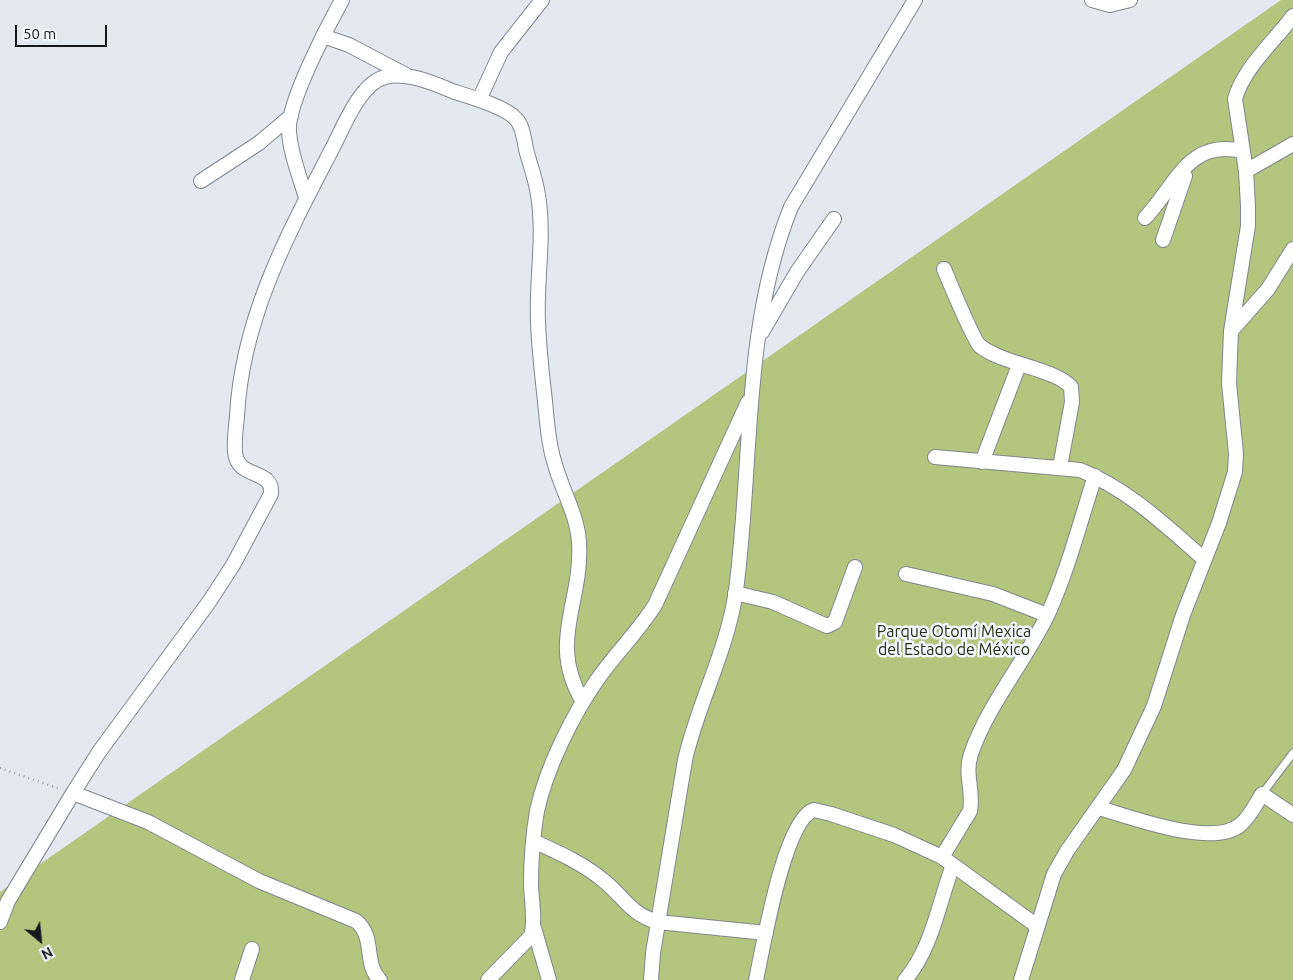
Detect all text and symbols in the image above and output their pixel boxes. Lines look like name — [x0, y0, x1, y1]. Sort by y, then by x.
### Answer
scale bar — [18, 15, 110, 47]
text: 50 m — [23, 25, 56, 42]
park label: Parque Otomí Mexica del Estado de México — [877, 622, 1031, 660]
north arrow — [15, 915, 65, 965]
text: N — [39, 944, 55, 963]

